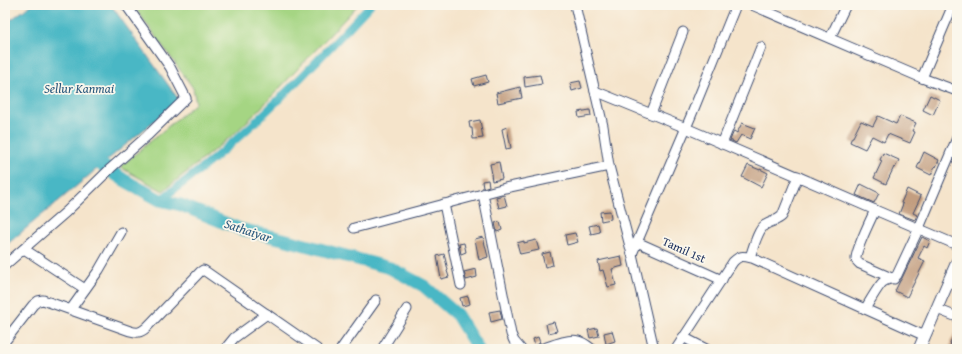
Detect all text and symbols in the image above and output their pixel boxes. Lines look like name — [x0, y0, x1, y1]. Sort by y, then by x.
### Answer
water label: Sellur Kanmai — [44, 79, 115, 98]
water label: Sathaiyar — [222, 214, 275, 247]
street label: Tamil 1st — [660, 232, 709, 267]

